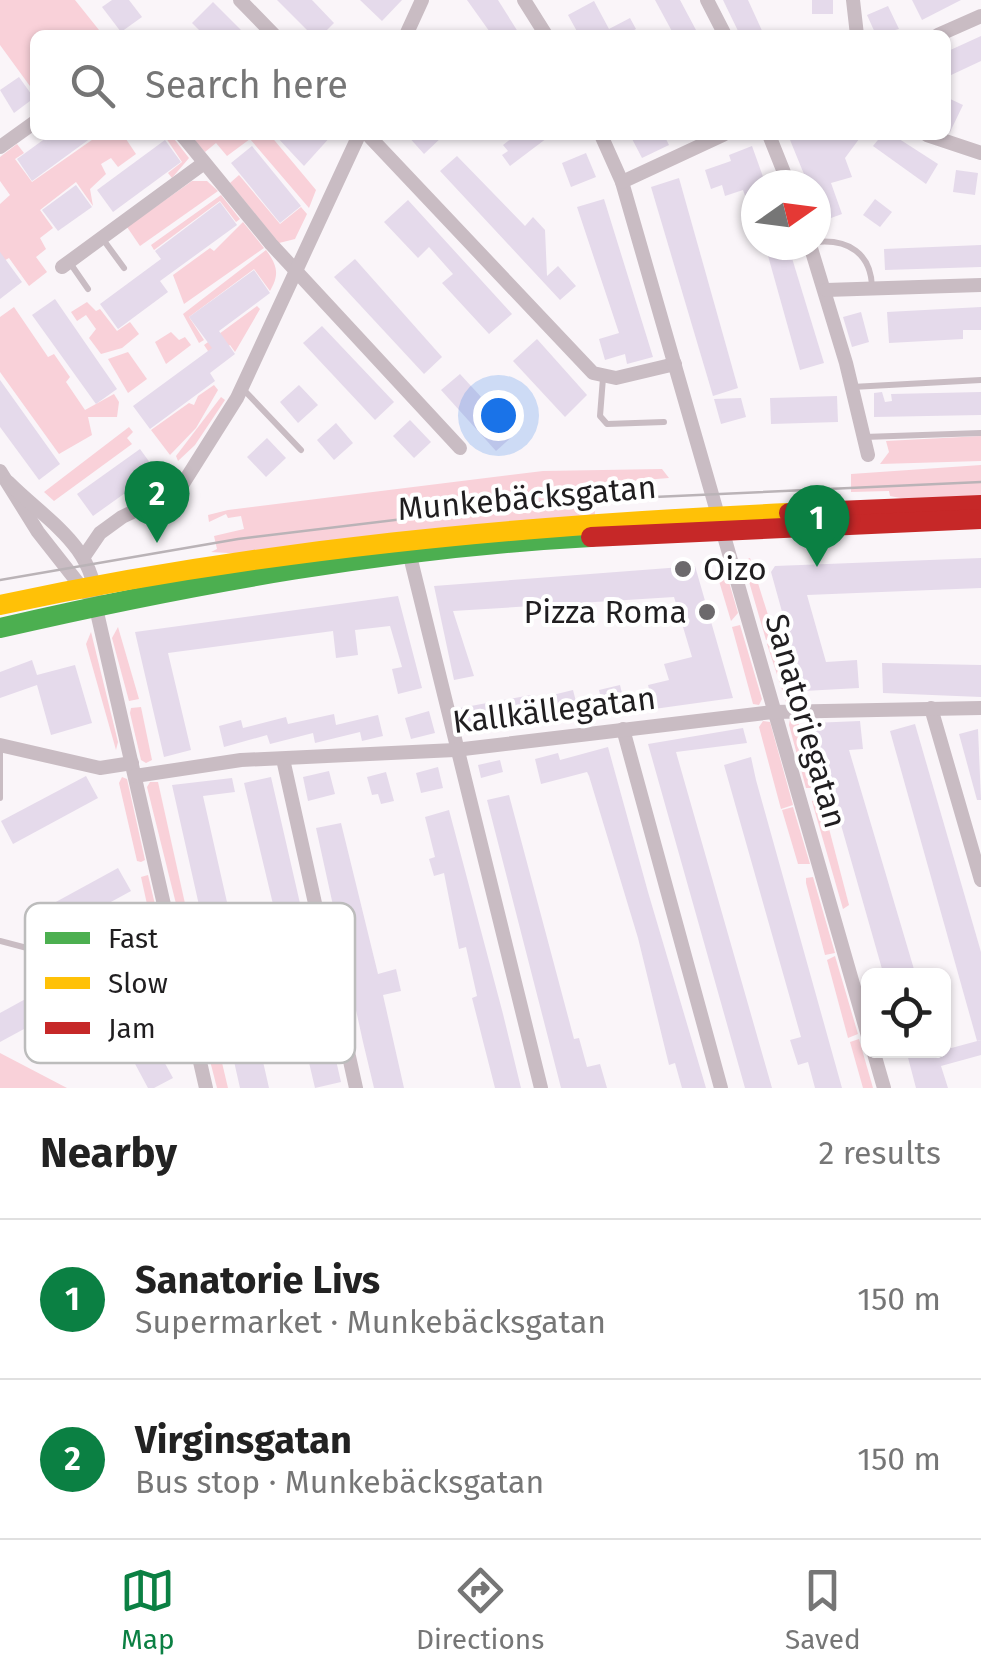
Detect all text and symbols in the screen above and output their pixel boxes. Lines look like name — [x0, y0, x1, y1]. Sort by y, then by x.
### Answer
search box — [30, 30, 951, 140]
icon: search — [65, 58, 120, 113]
text: Search here — [145, 62, 348, 108]
north arrow — [741, 170, 831, 260]
your location — [473, 390, 524, 441]
pin: 2 — [124, 460, 190, 543]
street label: Munkebäcksgatan — [396, 468, 658, 528]
pin: 1 — [784, 484, 850, 567]
place label: Oizo — [703, 550, 767, 588]
marker: Oizo — [672, 558, 694, 580]
place label: Pizza Roma — [524, 593, 687, 631]
marker: Pizza Roma — [696, 601, 718, 623]
street label: Sanatoriegatan — [757, 610, 855, 832]
street label: Kallkällegatan — [450, 679, 658, 741]
legend — [25, 903, 355, 1063]
text: Fast — [108, 922, 159, 955]
text: Slow — [108, 967, 168, 1000]
map controls — [861, 968, 951, 1058]
button: locate — [861, 968, 951, 1058]
text: Jam — [108, 1012, 156, 1045]
text: Nearby — [40, 1128, 177, 1178]
text: 2 results — [818, 1134, 941, 1172]
text: Sanatorie Livs — [135, 1257, 380, 1303]
text: 1 — [65, 1280, 80, 1318]
text: 150 m — [857, 1280, 941, 1318]
text: Supermarket · Munkebäcksgatan — [135, 1303, 606, 1341]
text: Virginsgatan — [135, 1417, 352, 1463]
text: 2 — [64, 1440, 81, 1478]
text: 150 m — [857, 1440, 941, 1478]
text: Bus stop · Munkebäcksgatan — [135, 1463, 544, 1501]
tab: Map — [120, 1563, 175, 1656]
tab: Directions — [416, 1563, 544, 1656]
tab: Saved — [785, 1563, 861, 1656]

